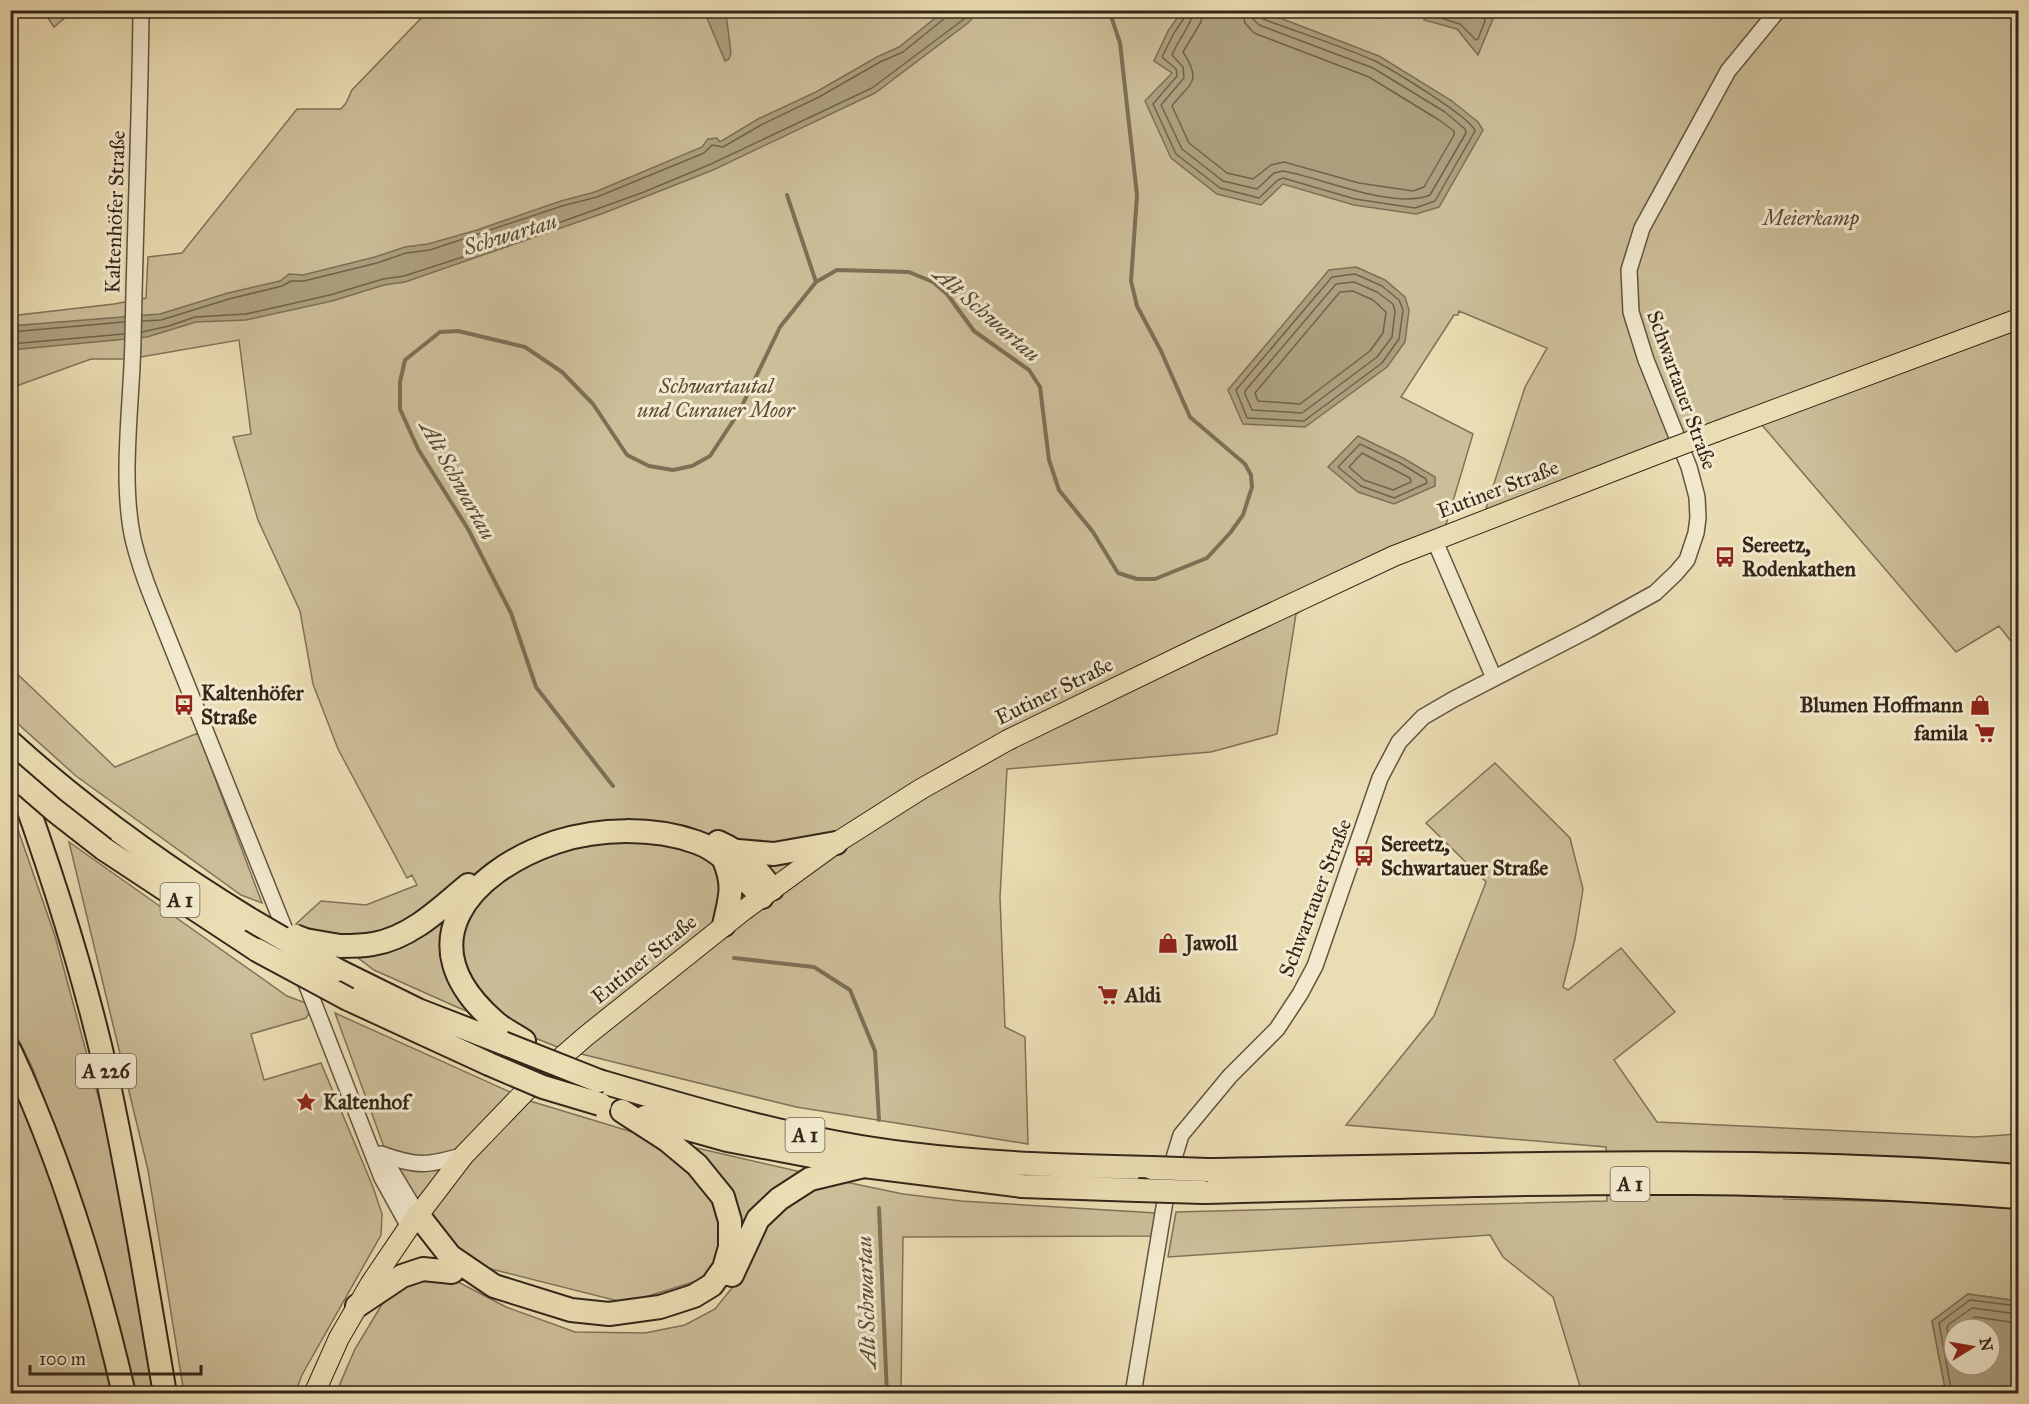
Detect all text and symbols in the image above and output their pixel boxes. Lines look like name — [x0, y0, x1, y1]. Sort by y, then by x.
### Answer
street label: Kaltenhöfer Straße — [99, 130, 131, 294]
park label: Meierkamp — [1761, 205, 1860, 231]
water label: Schwartau — [459, 207, 560, 261]
water label: Alt Schwartau — [927, 259, 1046, 368]
street label: Schwartauer Straße — [1641, 307, 1723, 473]
park label: Schwartautal und Curauer Moor — [637, 373, 796, 423]
water label: Alt Schwartau — [413, 414, 502, 545]
street label: Eutiner Straße — [1434, 454, 1563, 524]
place label: Sereetz, Rodenkathen — [1742, 532, 1856, 582]
bus stop icon: Sereetz, Rodenkathen — [1713, 545, 1737, 569]
street label: Eutiner Straße — [991, 651, 1117, 731]
place label: Kaltenhöfer Straße — [201, 680, 305, 730]
place label: Blumen Hoffmann — [1800, 692, 1964, 718]
bus stop icon: Kaltenhöfer Straße — [172, 693, 196, 717]
shop icon: Blumen Hoffmann — [1968, 693, 1992, 717]
place label: famila — [1913, 720, 1969, 746]
supermarket icon: famila — [1973, 721, 1997, 745]
street label: Schwartauer Straße — [1273, 815, 1357, 981]
place label: Sereetz, Schwartauer Straße — [1381, 831, 1549, 881]
bus stop icon: Sereetz, Schwartauer Straße — [1352, 844, 1376, 868]
road number: A 1 — [160, 883, 200, 917]
street label: Eutiner Straße — [586, 909, 702, 1009]
place label: Jawoll — [1182, 930, 1239, 957]
shop icon: Jawoll — [1156, 931, 1180, 955]
place label: Aldi — [1123, 982, 1161, 1008]
supermarket icon: Aldi — [1096, 983, 1120, 1007]
road number: A 226 — [76, 1054, 136, 1088]
place label: Kaltenhof — [323, 1089, 413, 1115]
place icon: Kaltenhof — [294, 1090, 318, 1114]
road number: A 1 — [786, 1118, 824, 1152]
road number: A 1 — [1610, 1167, 1650, 1201]
water label: Alt Schwartau — [850, 1235, 882, 1371]
north arrow — [1942, 1317, 2002, 1377]
text: N — [1976, 1336, 1997, 1353]
scale bar — [30, 1338, 201, 1376]
text: 100 m — [39, 1348, 86, 1370]

